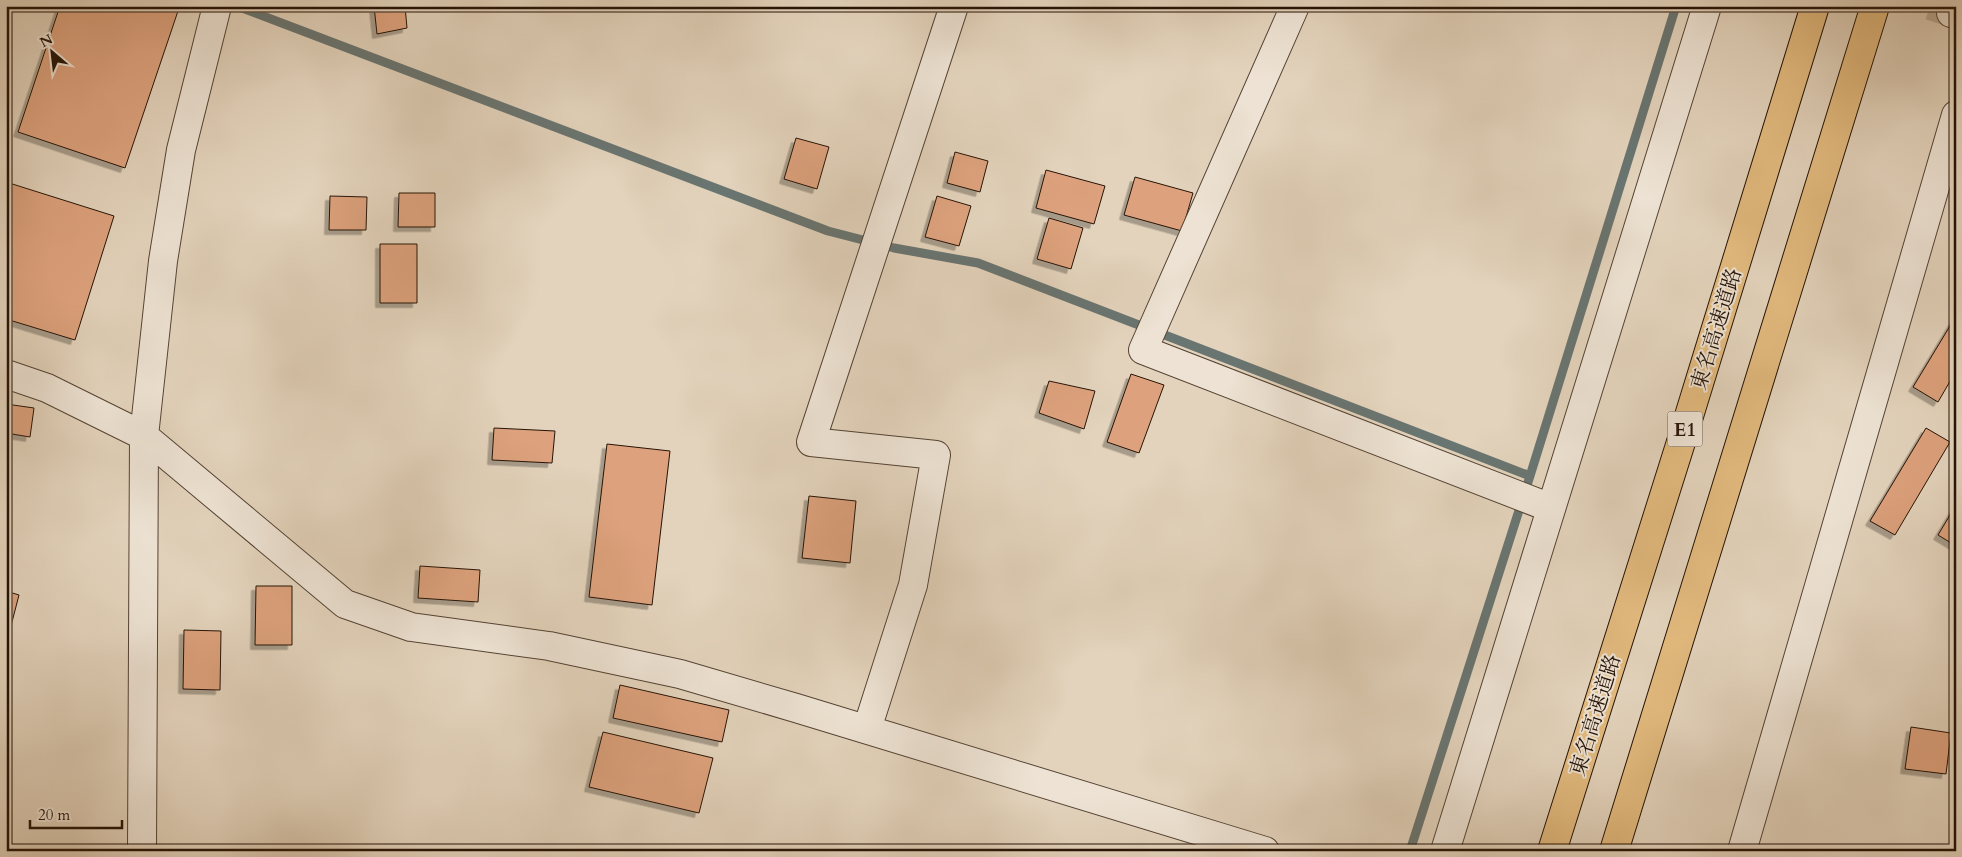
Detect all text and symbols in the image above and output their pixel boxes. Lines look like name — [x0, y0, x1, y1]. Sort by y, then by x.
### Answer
north arrow — [28, 28, 78, 78]
text: N — [36, 30, 56, 52]
street label: 東名高速道路 — [1684, 265, 1749, 394]
road number: E1 — [1668, 412, 1702, 446]
street label: 東名高速道路 — [1563, 651, 1628, 780]
scale bar — [30, 797, 122, 829]
text: 20 m — [38, 805, 70, 825]

